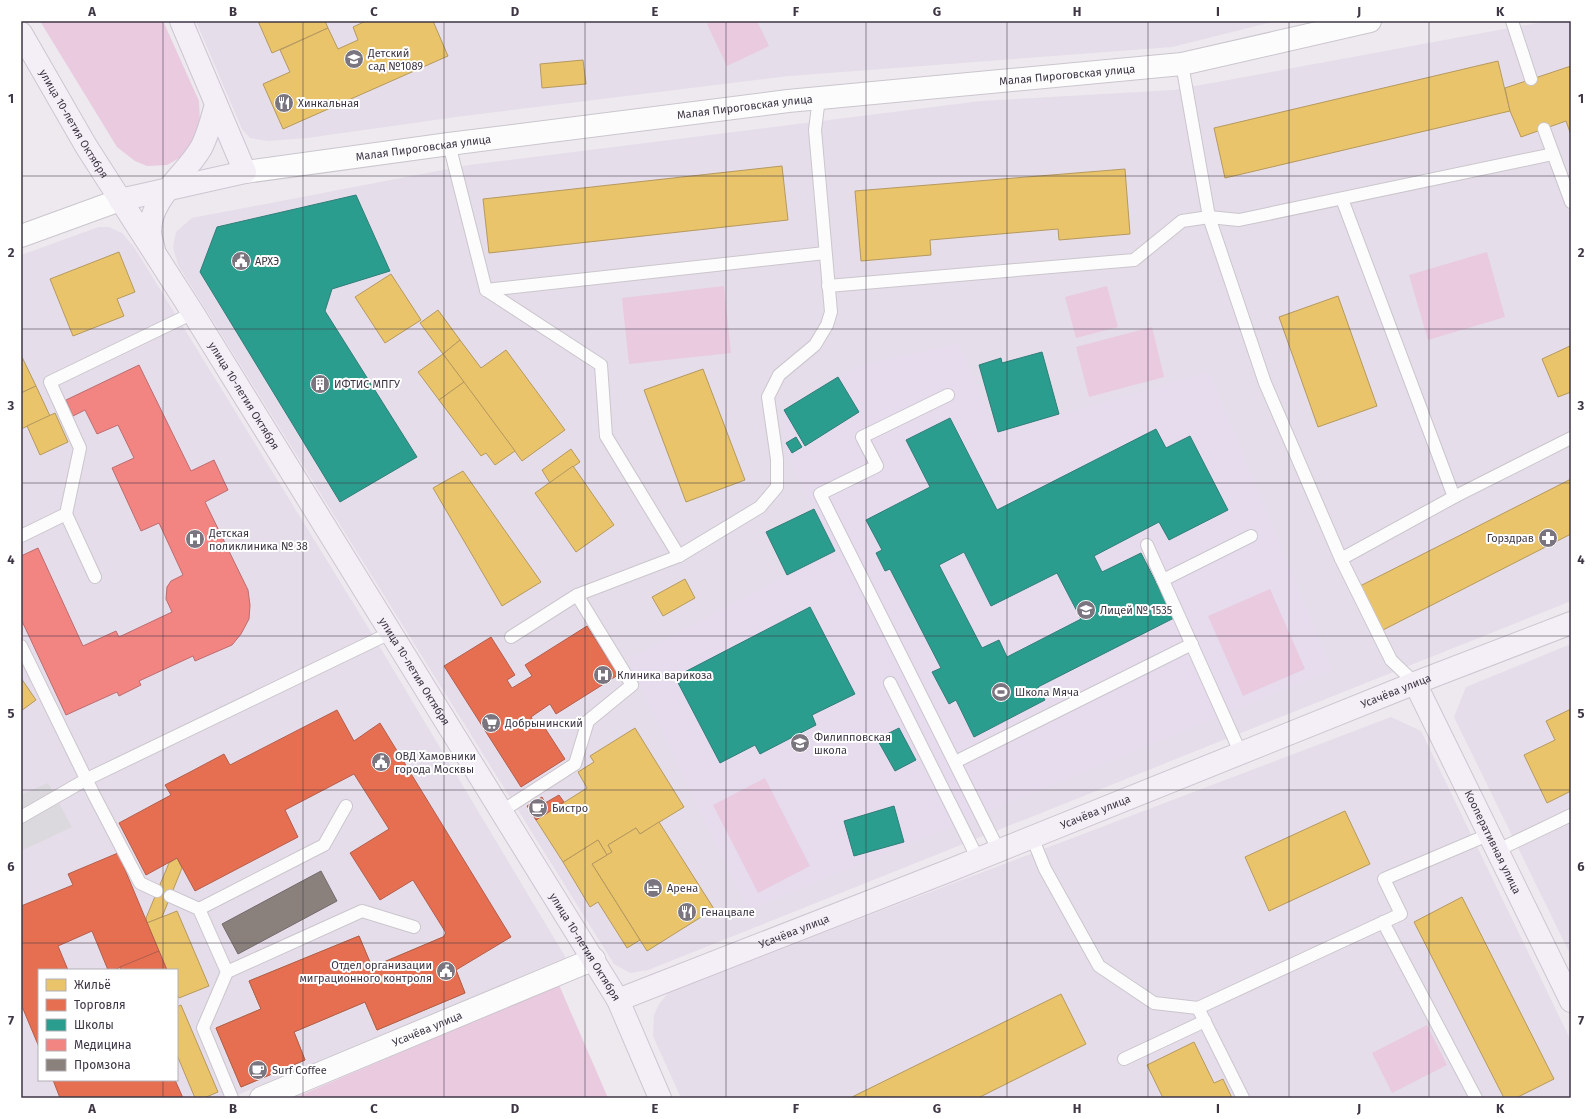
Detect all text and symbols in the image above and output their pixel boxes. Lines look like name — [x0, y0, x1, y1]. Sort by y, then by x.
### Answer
text: A — [87, 4, 96, 19]
text: B — [229, 4, 237, 19]
text: C — [370, 4, 378, 19]
text: D — [511, 4, 520, 19]
text: E — [652, 4, 659, 19]
text: F — [793, 4, 800, 19]
text: G — [933, 4, 941, 19]
text: H — [1073, 4, 1081, 19]
text: I — [1216, 4, 1220, 19]
text: J — [1356, 4, 1361, 19]
text: K — [1496, 4, 1505, 19]
place label: Детский сад №1089 — [367, 47, 423, 73]
school or university icon: Детский сад №1089 — [343, 48, 365, 70]
street label: Малая Пироговская улица — [999, 62, 1136, 88]
street label: улица 10-летия Октября — [37, 67, 111, 181]
text: 1 — [8, 91, 14, 106]
text: 1 — [1578, 91, 1584, 106]
restaurant icon: Хинкальная — [273, 92, 295, 114]
street label: Малая Пироговская улица — [676, 92, 813, 122]
place label: Хинкальная — [298, 97, 359, 110]
street label: Малая Пироговская улица — [355, 132, 492, 163]
text: 2 — [8, 245, 15, 260]
text: 2 — [1578, 245, 1585, 260]
public building icon: АРХЭ — [230, 250, 252, 272]
place label: АРХЭ — [255, 255, 279, 268]
street label: улица 10-летия Октября — [206, 339, 282, 452]
building icon: ИФТИС МПГУ — [309, 373, 331, 395]
place label: ИФТИС МПГУ — [334, 378, 400, 391]
text: 3 — [7, 398, 15, 413]
text: 3 — [1577, 398, 1585, 413]
place label: Детская поликлиника № 38 — [208, 527, 308, 553]
pharmacy icon: Горздрав — [1537, 527, 1559, 549]
hospital icon: Детская поликлиника № 38 — [184, 528, 206, 550]
place label: Горздрав — [1487, 532, 1534, 545]
text: 4 — [7, 552, 15, 567]
text: 4 — [1577, 552, 1585, 567]
school or university icon: Лицей № 1535 — [1075, 599, 1097, 621]
place label: Лицей № 1535 — [1100, 604, 1173, 617]
street label: улица 10-летия Октября — [376, 615, 453, 728]
hospital icon: Клиника варикоза — [592, 664, 614, 686]
place label: Клиника варикоза — [617, 669, 712, 682]
street label: Усачёва улица — [1359, 671, 1433, 711]
sports icon: Школа Мяча — [990, 681, 1012, 703]
place label: Школа Мяча — [1015, 686, 1079, 699]
text: 5 — [8, 706, 15, 721]
text: 5 — [1578, 706, 1585, 721]
supermarket icon: Добрынинский — [480, 712, 502, 734]
place label: Добрынинский — [504, 717, 583, 730]
place label: Филипповская школа — [814, 731, 891, 757]
school or university icon: Филипповская школа — [789, 732, 811, 754]
place label: ОВД Хамовники города Москвы — [395, 750, 476, 776]
public building icon: ОВД Хамовники города Москвы — [370, 751, 392, 773]
street label: Кооперативная улица — [1462, 788, 1524, 896]
street label: Усачёва улица — [1058, 792, 1132, 832]
cafe icon: Бистро — [527, 797, 549, 819]
place label: Бистро — [552, 802, 588, 815]
text: 6 — [7, 859, 15, 874]
text: 6 — [1577, 859, 1585, 874]
hotel icon: Арена — [642, 877, 664, 899]
place label: Арена — [667, 882, 698, 895]
street label: улица 10-летия Октября — [547, 891, 623, 1003]
restaurant icon: Генацвале — [676, 901, 698, 923]
place label: Генацвале — [701, 906, 755, 919]
street label: Усачёва улица — [757, 912, 831, 951]
place label: Отдел организации миграционного контроля — [299, 959, 432, 985]
public building icon: Отдел организации миграционного контроля — [435, 960, 457, 982]
legend — [38, 969, 178, 1081]
text: Жильё — [74, 978, 111, 992]
text: Торговля — [74, 998, 126, 1012]
street label: Усачёва улица — [390, 1008, 464, 1049]
text: 7 — [8, 1013, 14, 1028]
text: 7 — [1578, 1013, 1584, 1028]
text: Школы — [74, 1018, 114, 1032]
text: Медицина — [74, 1038, 132, 1052]
text: Промзона — [74, 1058, 131, 1072]
cafe icon: Surf Coffee — [247, 1059, 269, 1081]
place label: Surf Coffee — [272, 1064, 327, 1077]
text: A — [87, 1101, 96, 1116]
text: B — [229, 1101, 237, 1116]
text: C — [370, 1101, 378, 1116]
text: D — [511, 1101, 520, 1116]
text: E — [652, 1101, 659, 1116]
text: F — [793, 1101, 800, 1116]
text: G — [933, 1101, 941, 1116]
text: H — [1073, 1101, 1081, 1116]
text: I — [1216, 1101, 1220, 1116]
text: J — [1356, 1101, 1361, 1116]
text: K — [1496, 1101, 1505, 1116]

